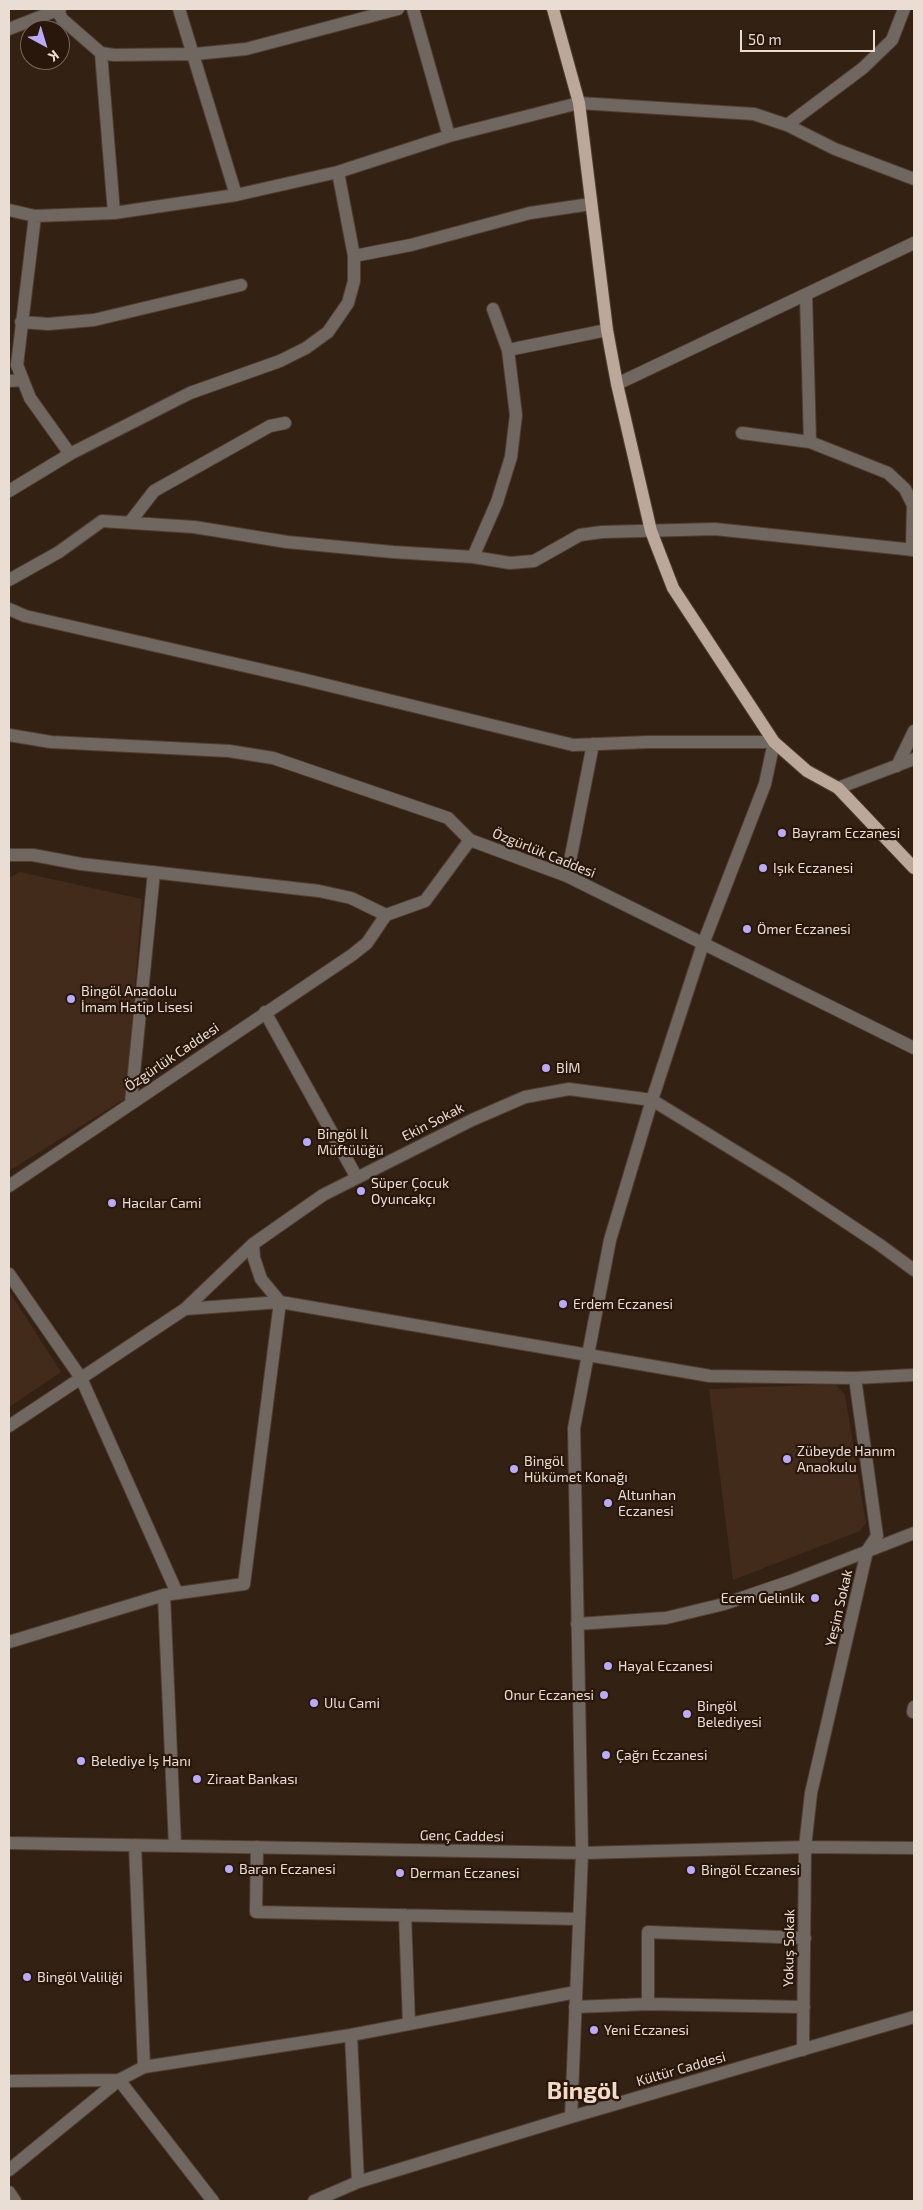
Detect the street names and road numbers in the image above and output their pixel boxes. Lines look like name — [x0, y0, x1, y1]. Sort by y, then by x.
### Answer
street label: Özgürlük Caddesi — [490, 825, 598, 881]
street label: Özgürlük Caddesi — [122, 1019, 222, 1095]
street label: Ekin Sokak — [399, 1099, 467, 1145]
street label: Yeşim Sokak — [822, 1568, 856, 1648]
street label: Genç Caddesi — [420, 1827, 504, 1845]
street label: Yokuş Sokak — [780, 1909, 798, 1987]
street label: Kültür Caddesi — [634, 2048, 728, 2090]

